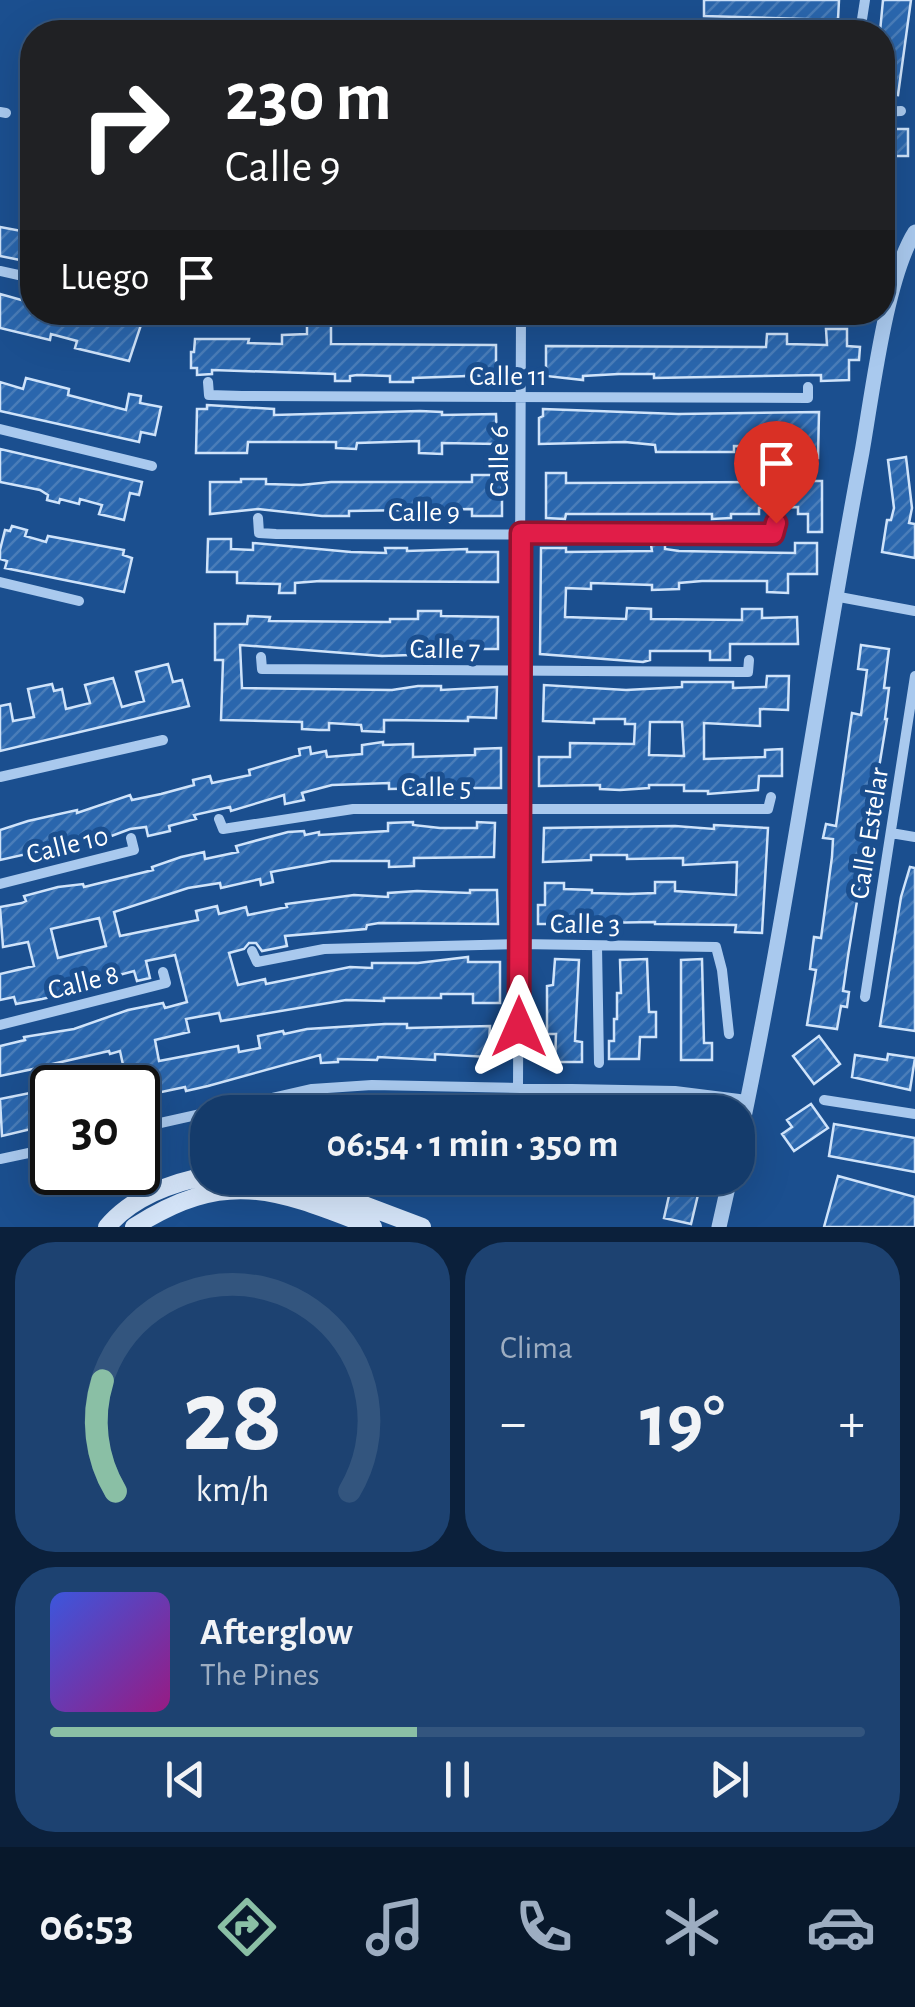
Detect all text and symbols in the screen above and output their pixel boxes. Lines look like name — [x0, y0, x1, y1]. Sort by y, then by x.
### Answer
icon: right — [60, 60, 190, 190]
text: 230 m — [225, 63, 392, 133]
text: Calle 9 — [225, 145, 341, 190]
icon: arrive — [169, 250, 224, 305]
text: Luego — [60, 259, 149, 297]
street label: Calle 11 — [469, 363, 547, 391]
pin — [734, 421, 819, 524]
street label: Calle 6 — [486, 425, 514, 497]
icon: arrive — [749, 436, 804, 491]
street label: Calle 9 — [388, 499, 460, 527]
street label: Calle 7 — [409, 635, 480, 665]
street label: Calle Estelar — [846, 766, 894, 901]
street label: Calle 5 — [401, 774, 471, 802]
street label: Calle 10 — [24, 822, 111, 870]
street label: Calle 3 — [550, 910, 620, 940]
street label: Calle 8 — [45, 961, 122, 1005]
position arrow — [467, 975, 571, 1079]
speed limit sign: 30 — [30, 1065, 160, 1195]
text: 06:54 · 1 min · 350 m — [327, 1126, 618, 1164]
text: Clima — [500, 1332, 573, 1364]
text: 28 — [182, 1366, 283, 1470]
text: 19° — [640, 1385, 725, 1460]
text: − — [500, 1396, 526, 1451]
text: + — [839, 1396, 865, 1451]
text: km/h — [196, 1472, 269, 1508]
text: Afterglow — [200, 1614, 353, 1652]
text: The Pines — [200, 1659, 320, 1691]
icon: previous — [158, 1752, 213, 1807]
icon: pause — [430, 1752, 485, 1807]
icon: next — [702, 1752, 757, 1807]
icon: directions — [212, 1892, 282, 1962]
icon: music — [360, 1892, 430, 1962]
icon: phone — [509, 1892, 579, 1962]
icon: climate — [657, 1892, 727, 1962]
icon: car — [806, 1892, 876, 1962]
text: 06:53 — [39, 1904, 134, 1949]

